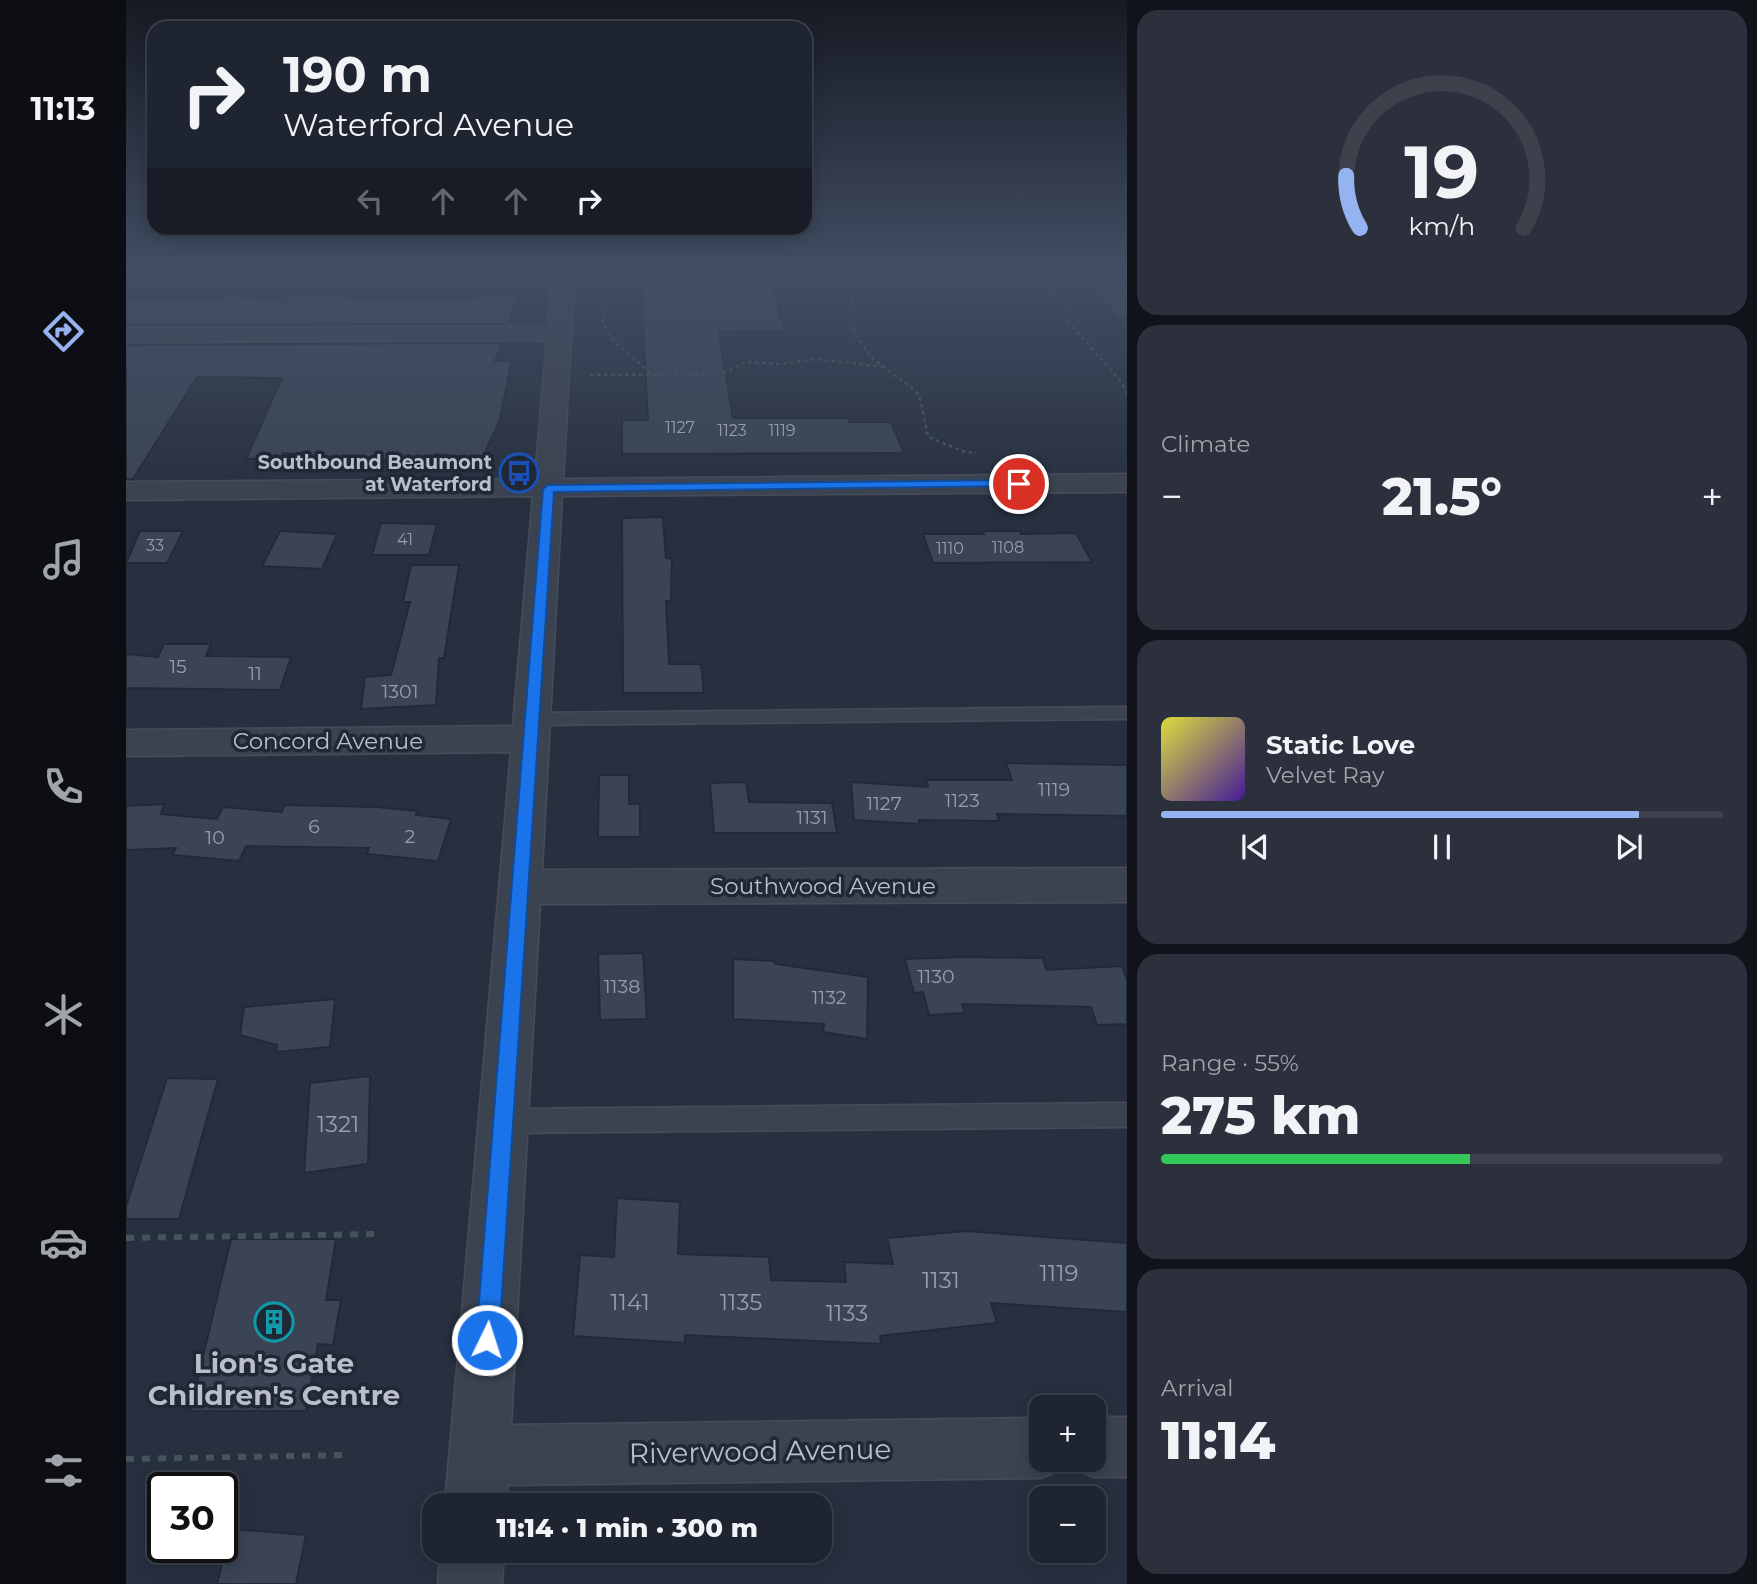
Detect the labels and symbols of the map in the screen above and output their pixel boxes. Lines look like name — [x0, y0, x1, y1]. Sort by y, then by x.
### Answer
house number: 1127 — [665, 418, 695, 437]
house number: 1123 — [717, 421, 747, 440]
house number: 1119 — [768, 421, 796, 440]
place label: Southbound Beaumont at Waterford — [258, 451, 492, 496]
bus stop icon: Southbound Beaumont at Waterford — [498, 452, 540, 494]
pin — [989, 454, 1049, 514]
house number: 41 — [397, 530, 413, 549]
house number: 33 — [146, 536, 164, 555]
house number: 1108 — [992, 538, 1024, 557]
house number: 1110 — [936, 539, 964, 558]
house number: 15 — [169, 655, 187, 678]
house number: 11 — [248, 662, 262, 685]
house number: 1301 — [381, 680, 419, 703]
street label: Concord Avenue — [233, 727, 423, 755]
house number: 1119 — [1038, 778, 1070, 801]
house number: 1123 — [944, 789, 980, 812]
house number: 1127 — [866, 792, 902, 815]
house number: 1131 — [796, 806, 828, 829]
house number: 6 — [308, 815, 320, 838]
house number: 2 — [405, 825, 416, 848]
house number: 10 — [205, 826, 225, 849]
street label: Southwood Avenue — [710, 872, 936, 900]
house number: 1130 — [917, 965, 955, 988]
house number: 1138 — [604, 975, 640, 998]
house number: 1132 — [811, 986, 847, 1009]
house number: 1321 — [317, 1110, 359, 1138]
house number: 1119 — [1040, 1259, 1078, 1287]
house number: 1131 — [922, 1266, 960, 1294]
house number: 1141 — [610, 1288, 650, 1316]
house number: 1135 — [720, 1288, 762, 1316]
house number: 1133 — [826, 1299, 868, 1327]
building icon: Lion's Gate Children's Centre — [253, 1301, 295, 1343]
position arrow — [450, 1303, 524, 1377]
place label: Lion's Gate Children's Centre — [148, 1346, 400, 1412]
street label: Riverwood Avenue — [629, 1432, 891, 1470]
speed limit sign: 30 — [147, 1472, 238, 1563]

